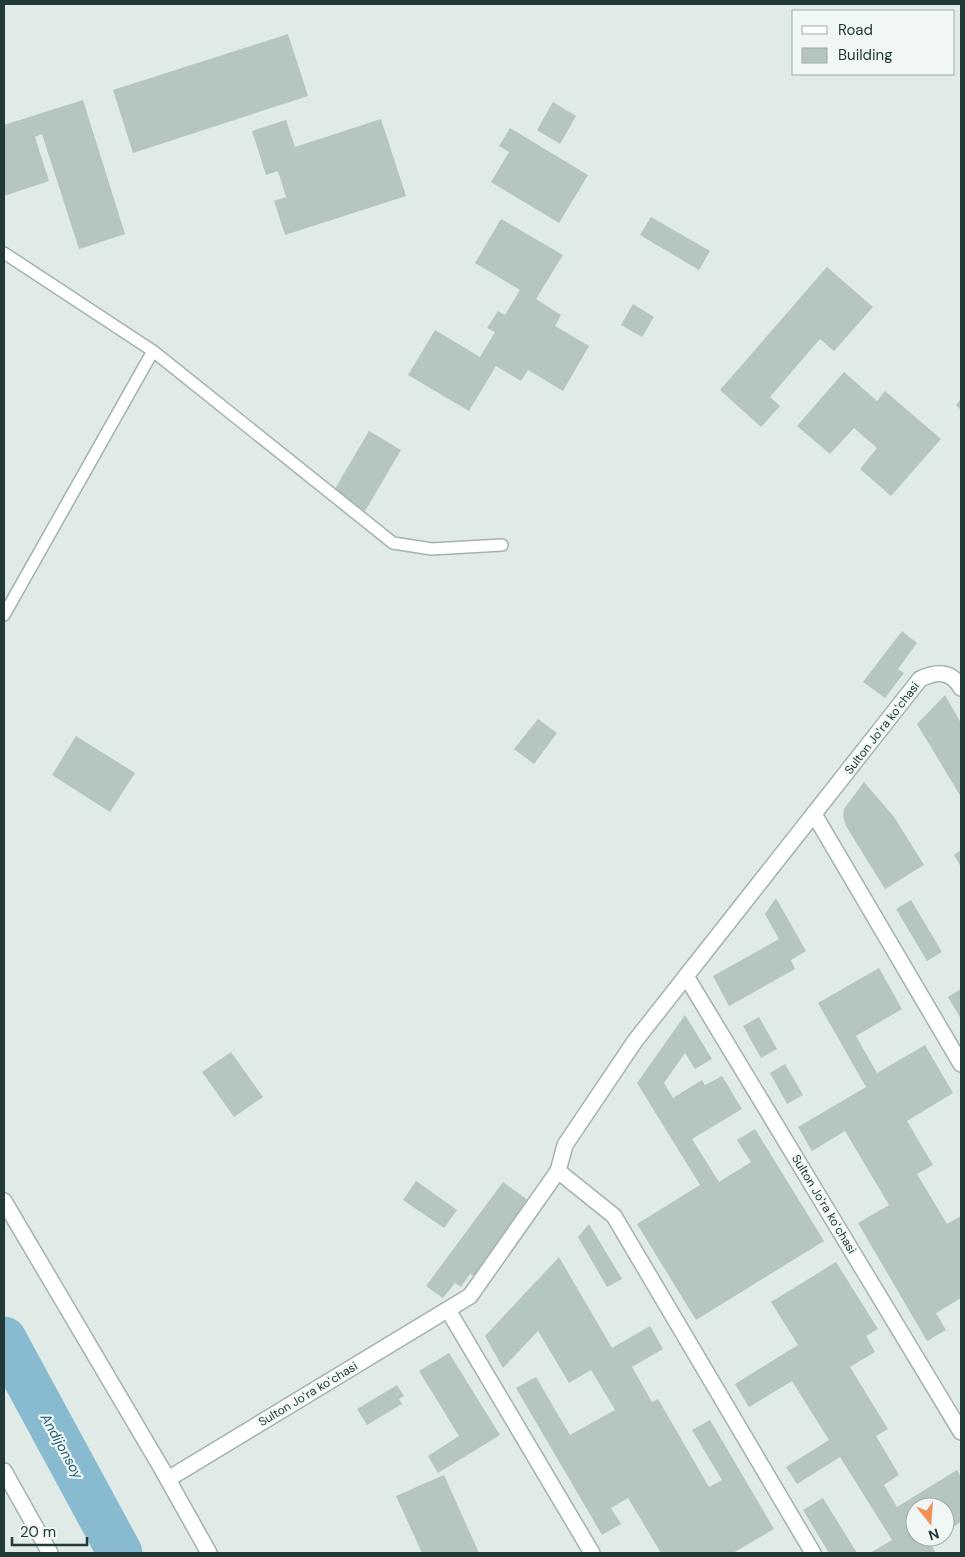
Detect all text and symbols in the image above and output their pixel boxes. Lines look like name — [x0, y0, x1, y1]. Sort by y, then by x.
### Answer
legend — [792, 10, 955, 75]
text: Road — [838, 20, 873, 40]
text: Building — [838, 45, 893, 65]
street label: Sulton Joʻra koʻchasi — [841, 679, 923, 777]
street label: Sulton Joʻra koʻchasi — [788, 1152, 860, 1257]
street label: Sulton Joʻra koʻchasi — [256, 1358, 361, 1430]
water label: Andijonsoy — [36, 1409, 88, 1483]
north arrow — [905, 1497, 955, 1547]
scale bar — [12, 1514, 88, 1546]
text: 20 m — [20, 1522, 56, 1542]
text: N — [926, 1524, 941, 1545]

